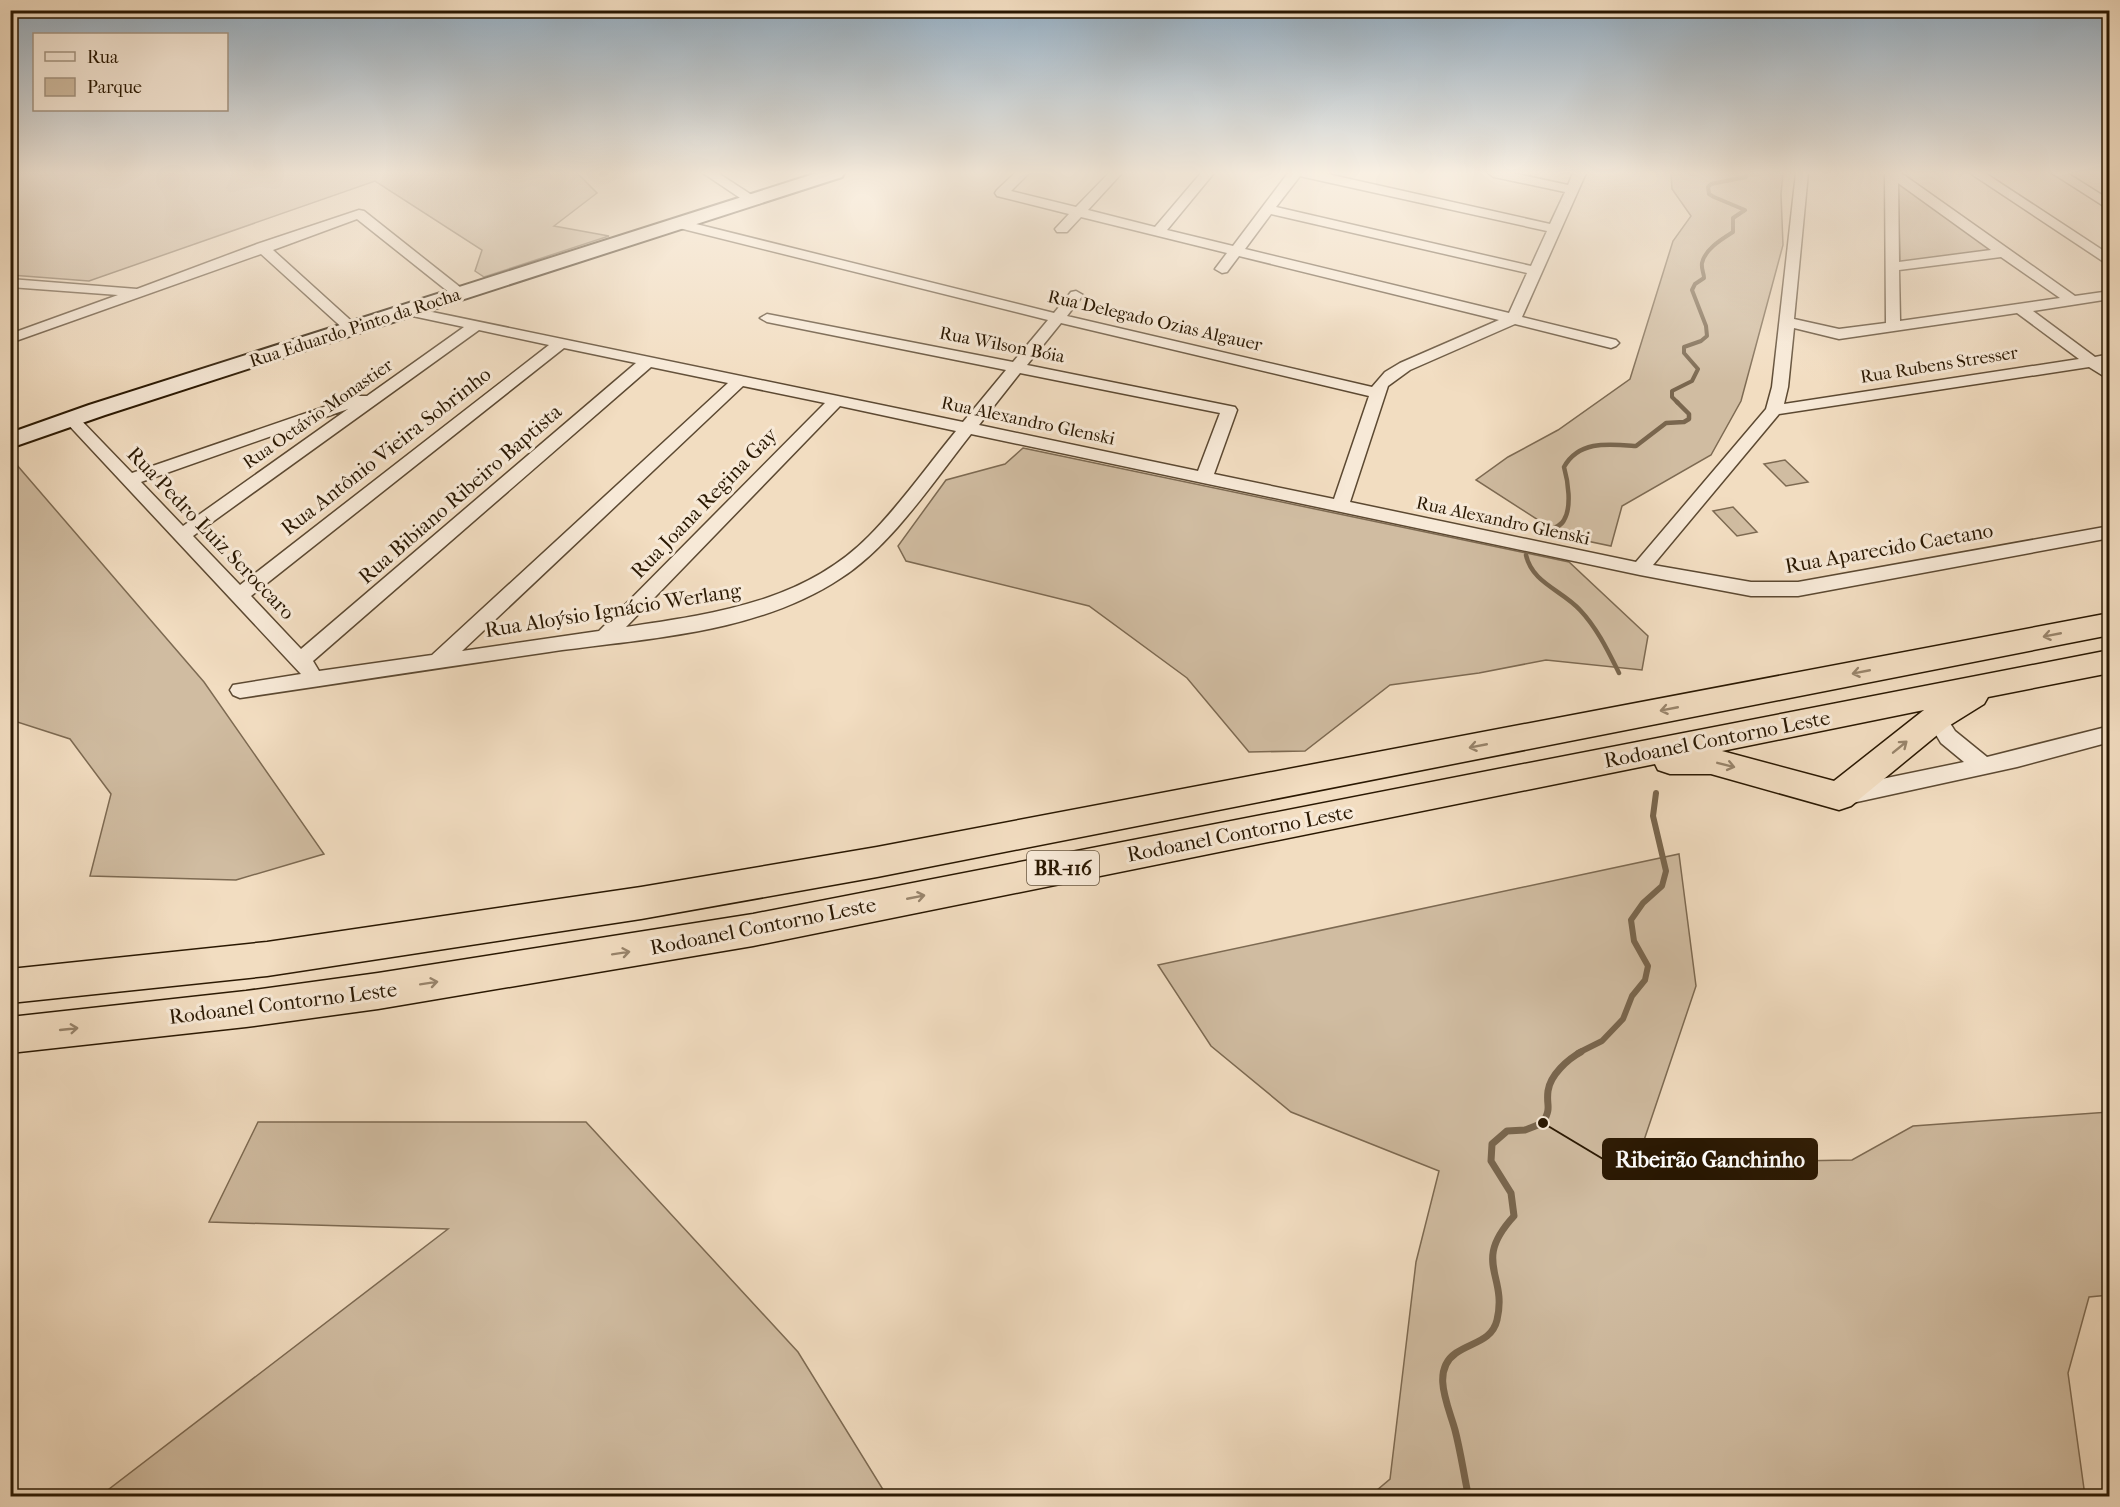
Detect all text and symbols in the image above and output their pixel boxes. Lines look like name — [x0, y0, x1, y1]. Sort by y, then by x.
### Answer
legend — [33, 33, 228, 111]
text: Rua — [87, 47, 119, 68]
text: Parque — [87, 77, 142, 98]
street label: Rua Eduardo Pinto da Rocha — [247, 284, 464, 372]
street label: Rua Delegado Ozias Algauer — [1046, 286, 1265, 356]
street label: Rua Wilson Bóia — [938, 323, 1067, 368]
street label: Rua Rubens Stresser — [1859, 342, 2020, 388]
street label: Rua Octávio Monastier — [239, 354, 397, 474]
street label: Rua Antônio Vieira Sobrinho — [276, 362, 496, 540]
street label: Rua Alexandro Glenski — [939, 392, 1117, 450]
street label: Rua Bibiano Ribeiro Baptista — [354, 399, 567, 589]
street label: Rua Joana Regina Gay — [626, 422, 783, 583]
street label: Rua Pedro Luiz Scroccaro — [122, 442, 300, 624]
street label: Rua Alexandro Glenski — [1414, 492, 1592, 550]
street label: Rua Aparecido Caetano — [1783, 518, 1995, 578]
street label: Rua Aloýsio Ignácio Werlang — [483, 578, 744, 642]
one-way arrow — [2043, 630, 2062, 641]
one-way arrow — [1851, 667, 1871, 678]
one-way arrow — [1660, 704, 1679, 715]
street label: Rodoanel Contorno Leste — [1602, 705, 1832, 773]
one-way arrow — [1468, 741, 1488, 752]
one-way arrow — [1892, 741, 1908, 754]
one-way arrow — [1717, 760, 1736, 772]
street label: Rodoanel Contorno Leste — [1125, 799, 1355, 867]
road number: BR-116 — [1027, 851, 1099, 885]
one-way arrow — [906, 891, 925, 902]
street label: Rodoanel Contorno Leste — [648, 892, 878, 960]
one-way arrow — [611, 947, 631, 958]
street label: Rodoanel Contorno Leste — [168, 977, 398, 1029]
one-way arrow — [418, 978, 438, 989]
one-way arrow — [58, 1023, 78, 1034]
callout: Ribeirão Ganchinho — [1603, 1139, 1817, 1179]
text: Ribeirão Ganchinho — [1615, 1147, 1805, 1173]

